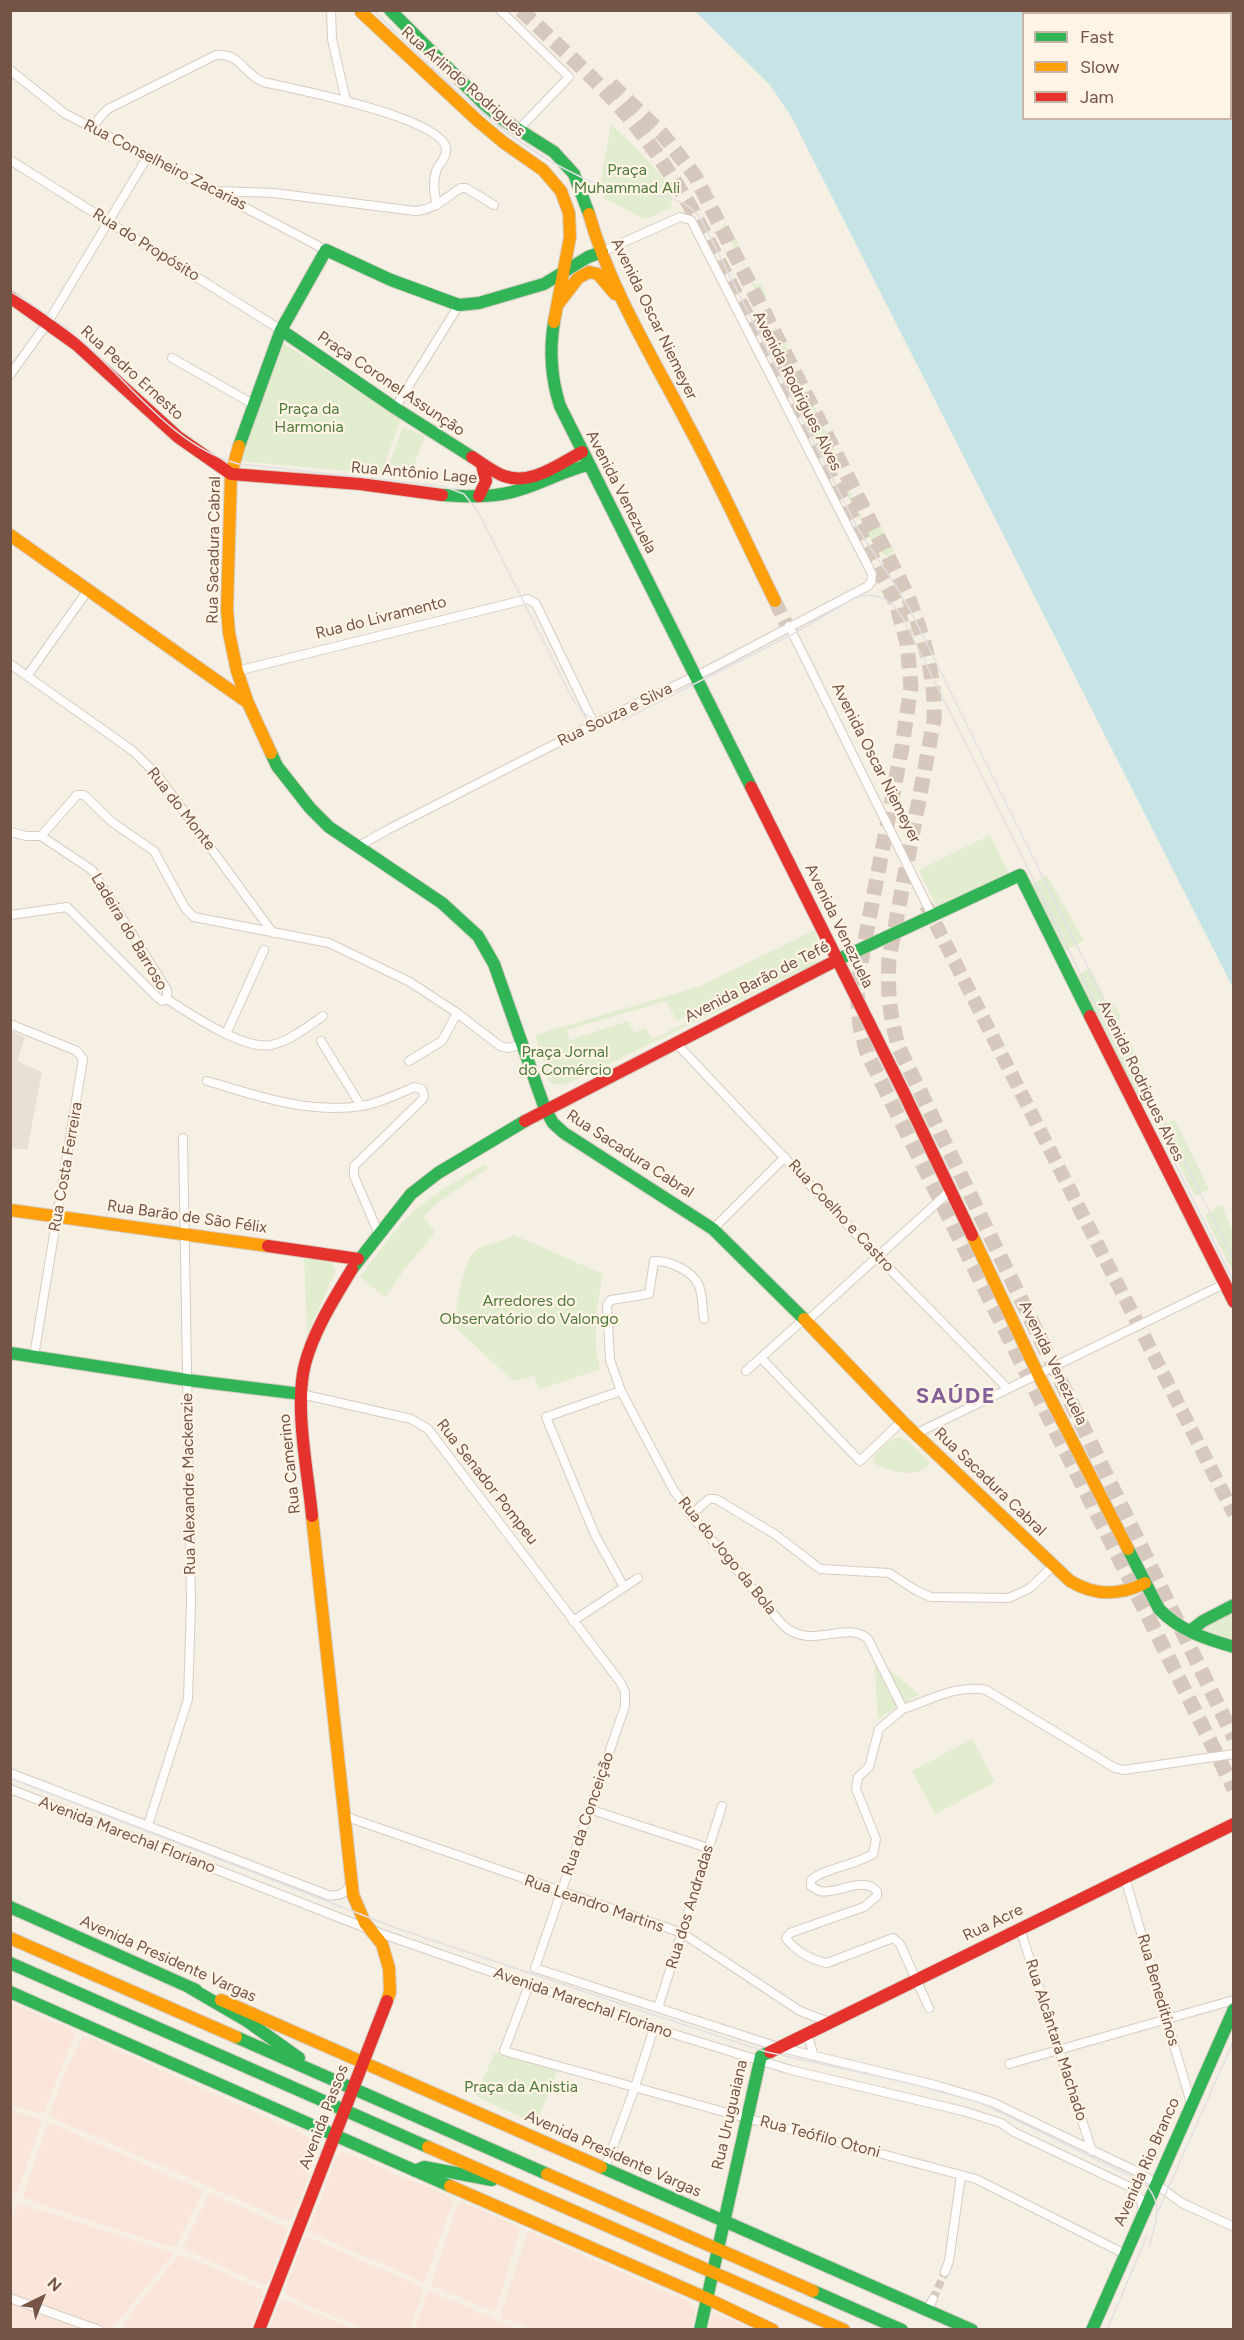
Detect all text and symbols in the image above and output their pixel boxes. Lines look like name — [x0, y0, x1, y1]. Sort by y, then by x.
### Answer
legend — [1022, 12, 1232, 120]
street label: Rua Arlindo Rodrigues — [397, 23, 529, 141]
text: Fast — [1080, 26, 1114, 48]
text: Slow — [1080, 56, 1119, 78]
text: Jam — [1080, 86, 1114, 108]
street label: Rua Conselheiro Zacarias — [80, 115, 250, 215]
park label: Praça Muhammad Ali — [574, 160, 680, 198]
street label: Rua do Propósito — [89, 204, 203, 286]
street label: Avenida Oscar Niemeyer — [607, 235, 701, 403]
street label: Avenida Rodrigues Alves — [748, 308, 846, 474]
street label: Rua Pedro Ernesto — [76, 322, 188, 424]
street label: Praça Coronel Assunção — [314, 327, 468, 441]
park label: Praça da Harmonia — [274, 399, 344, 437]
street label: Avenida Venezuela — [582, 427, 660, 557]
street label: Rua Antônio Lage — [350, 458, 478, 488]
street label: Rua Sacadura Cabral — [203, 476, 225, 624]
street label: Rua do Livramento — [314, 592, 448, 644]
street label: Rua Souza e Silva — [555, 679, 675, 751]
street label: Avenida Oscar Niemeyer — [827, 680, 925, 846]
street label: Rua do Monte — [143, 764, 219, 854]
street label: Avenida Venezuela — [801, 861, 877, 991]
street label: Ladeira do Barroso — [86, 870, 172, 994]
street label: Avenida Barão de Tefé — [682, 937, 832, 1027]
street label: Avenida Rodrigues Alves — [1094, 997, 1188, 1165]
park label: Praça Jornal do Comércio — [519, 1042, 611, 1080]
street label: Rua Costa Ferreira — [45, 1101, 87, 1233]
street label: Rua Sacadura Cabral — [563, 1106, 697, 1202]
street label: Rua Coelho e Castro — [784, 1156, 898, 1276]
street label: Rua Barão de São Félix — [106, 1196, 268, 1238]
park label: Arredores do Observatório do Valongo — [440, 1291, 618, 1329]
street label: Avenida Venezuela — [1015, 1298, 1091, 1428]
district label: SAÚDE — [916, 1384, 996, 1410]
street label: Rua Alexandre Mackenzie — [178, 1393, 200, 1575]
street label: Rua Camerino — [275, 1413, 305, 1515]
street label: Rua Senador Pompeu — [432, 1415, 542, 1549]
street label: Rua Sacadura Cabral — [930, 1424, 1050, 1540]
street label: Rua do Jogo da Bola — [674, 1493, 780, 1619]
street label: Rua da Conceição — [558, 1750, 618, 1878]
street label: Avenida Marechal Floriano — [36, 1792, 218, 1878]
street label: Rua dos Andradas — [662, 1843, 718, 1971]
street label: Rua Leandro Martins — [522, 1871, 666, 1937]
street label: Rua Acre — [960, 1900, 1026, 1946]
street label: Avenida Presidente Vargas — [77, 1911, 259, 2007]
street label: Rua Beneditinos — [1133, 1932, 1183, 2048]
street label: Rua Alcântara Machado — [1021, 1957, 1091, 2123]
street label: Avenida Marechal Floriano — [491, 1963, 675, 2043]
street label: Rua Uruguaiana — [708, 2058, 752, 2172]
street label: Avenida Passos — [295, 2062, 353, 2172]
park label: Praça da Anistia — [464, 2077, 578, 2097]
street label: Avenida Rio Branco — [1110, 2095, 1184, 2229]
street label: Avenida Presidente Vargas — [522, 2106, 704, 2202]
street label: Rua Teófilo Otoni — [758, 2112, 882, 2162]
north arrow — [12, 2268, 72, 2328]
text: N — [44, 2273, 66, 2296]

